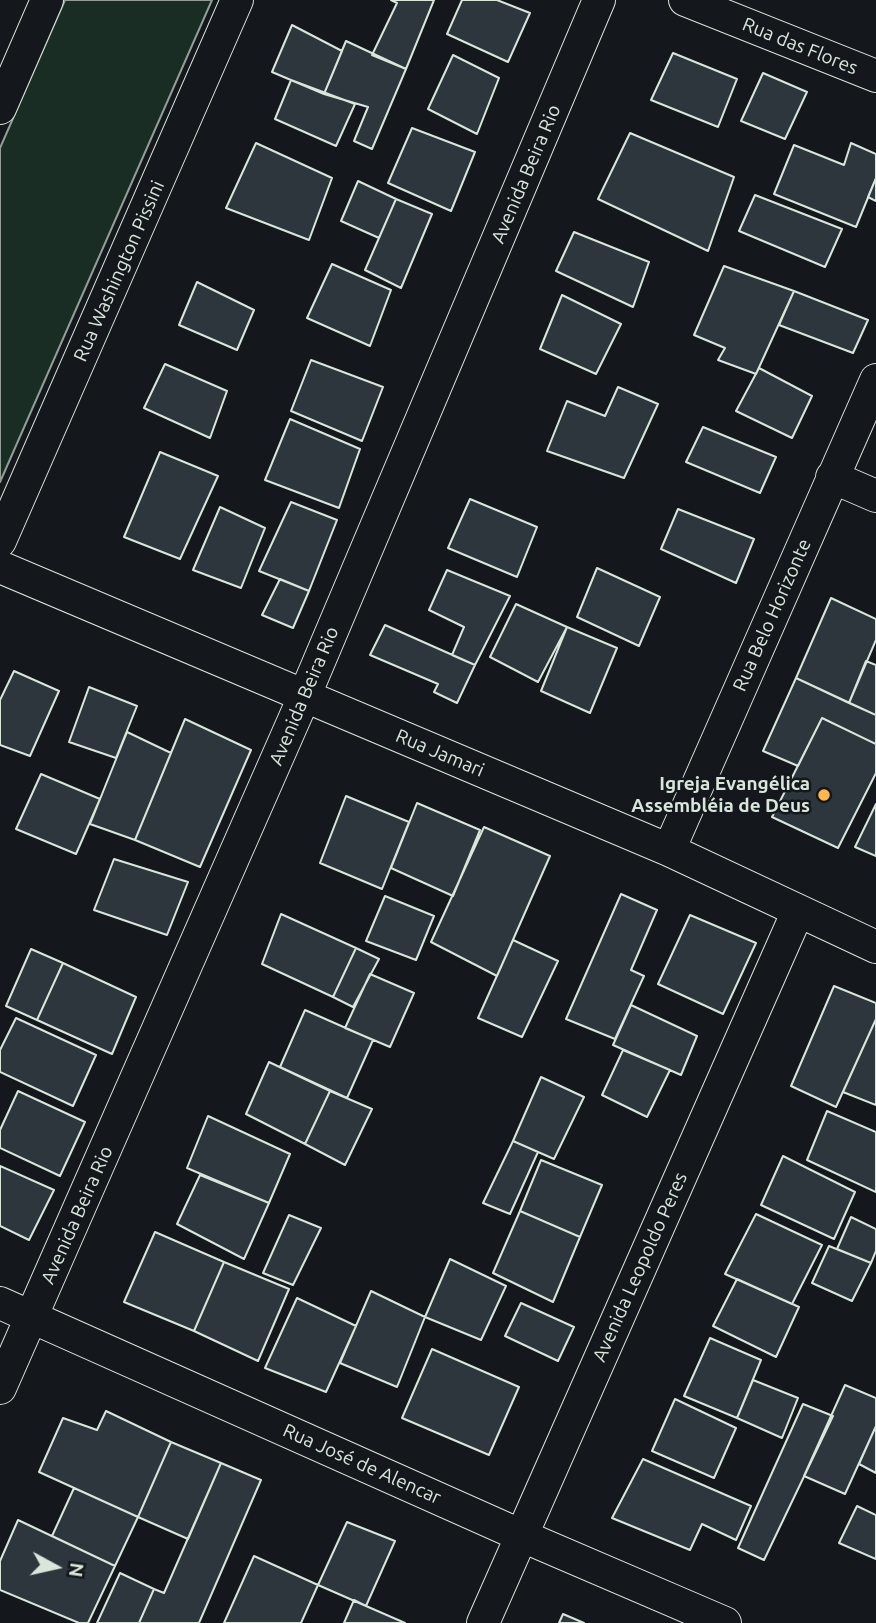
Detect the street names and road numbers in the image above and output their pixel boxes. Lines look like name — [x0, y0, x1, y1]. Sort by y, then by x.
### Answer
street label: Rua das Flores — [739, 13, 861, 79]
street label: Avenida Beira Rio — [486, 101, 566, 247]
street label: Rua Washington Pissini — [69, 177, 169, 365]
street label: Rua Belo Horizonte — [728, 535, 816, 695]
street label: Avenida Beira Rio — [264, 623, 344, 769]
street label: Rua Jamari — [392, 724, 488, 782]
street label: Avenida Beira Rio — [36, 1142, 118, 1288]
street label: Avenida Leopoldo Peres — [588, 1169, 692, 1365]
street label: Rua José de Alencar — [279, 1419, 445, 1509]

